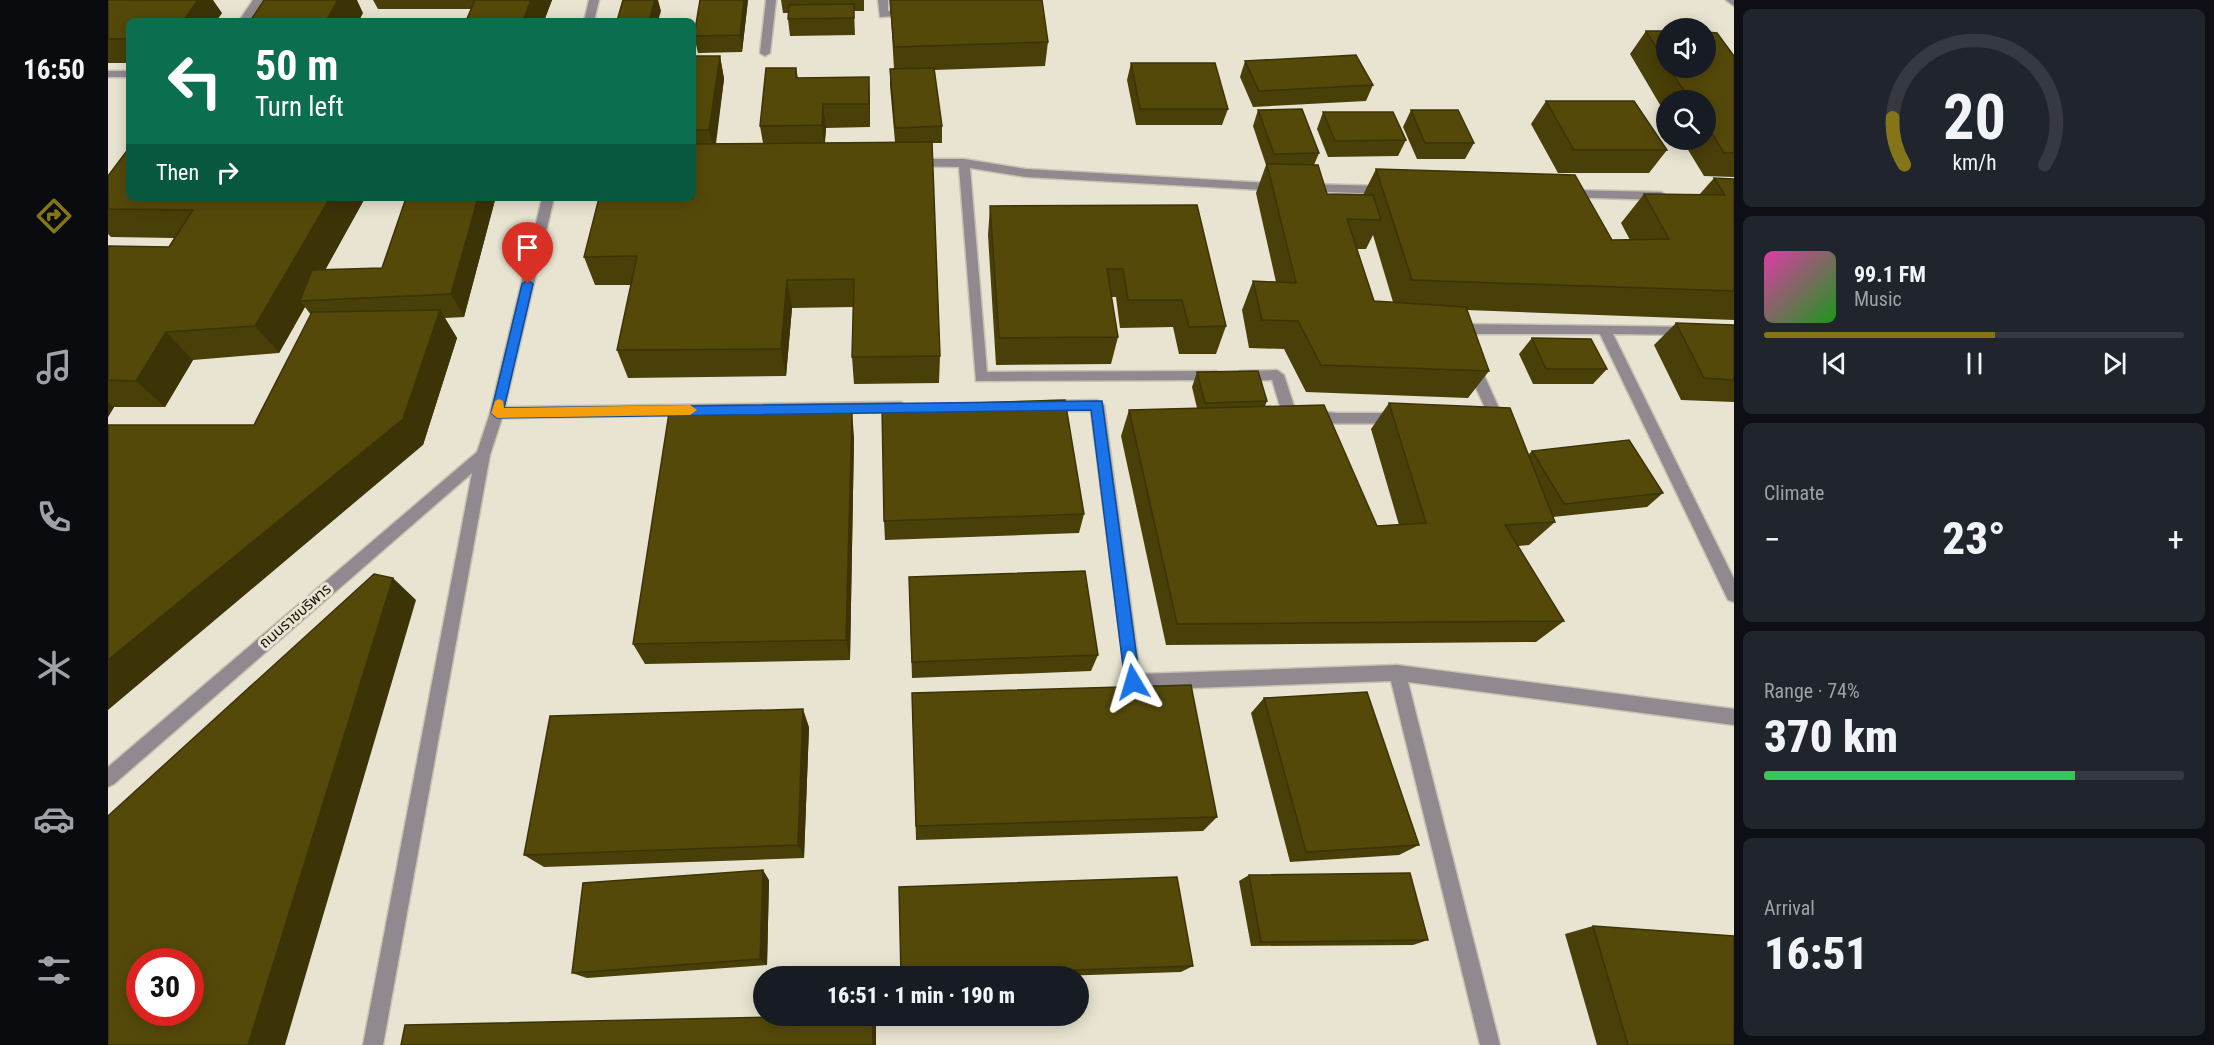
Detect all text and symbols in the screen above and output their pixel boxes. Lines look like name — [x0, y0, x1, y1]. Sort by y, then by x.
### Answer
map controls — [1656, 18, 1716, 150]
button: sound — [1656, 18, 1716, 78]
text: 50 m — [255, 41, 338, 90]
icon: left — [156, 42, 234, 120]
text: 16:50 — [23, 54, 85, 86]
text: 20 — [1942, 81, 2006, 154]
button: search — [1656, 90, 1716, 150]
text: Turn left — [255, 91, 344, 123]
text: km/h — [1952, 150, 1996, 175]
icon: right — [211, 156, 244, 189]
text: Then — [156, 160, 199, 185]
icon: directions — [33, 195, 75, 237]
pin — [502, 222, 553, 284]
icon: arrive — [511, 231, 544, 264]
text: 99.1 FM — [1854, 262, 1926, 287]
text: Music — [1854, 287, 1902, 311]
icon: music — [33, 346, 75, 388]
icon: previous — [1818, 347, 1851, 380]
icon: pause — [1958, 347, 1991, 380]
icon: next — [2098, 347, 2131, 380]
text: Climate — [1764, 481, 1824, 505]
icon: phone — [33, 496, 75, 538]
text: 23° — [1942, 512, 2006, 565]
text: − — [1764, 520, 1781, 559]
text: + — [2168, 520, 2184, 559]
street label: ถนนราชบริพาร — [255, 580, 335, 652]
icon: climate — [33, 647, 75, 689]
position arrow — [1101, 650, 1165, 714]
text: Range · 74% — [1764, 679, 1860, 703]
text: 370 km — [1764, 710, 1898, 763]
icon: car — [33, 798, 75, 840]
text: Arrival — [1764, 896, 1815, 920]
text: 16:51 — [1764, 927, 1868, 980]
speed limit sign: 30 — [126, 948, 204, 1026]
icon: filters — [33, 949, 75, 991]
text: 16:51 · 1 min · 190 m — [827, 983, 1015, 1008]

